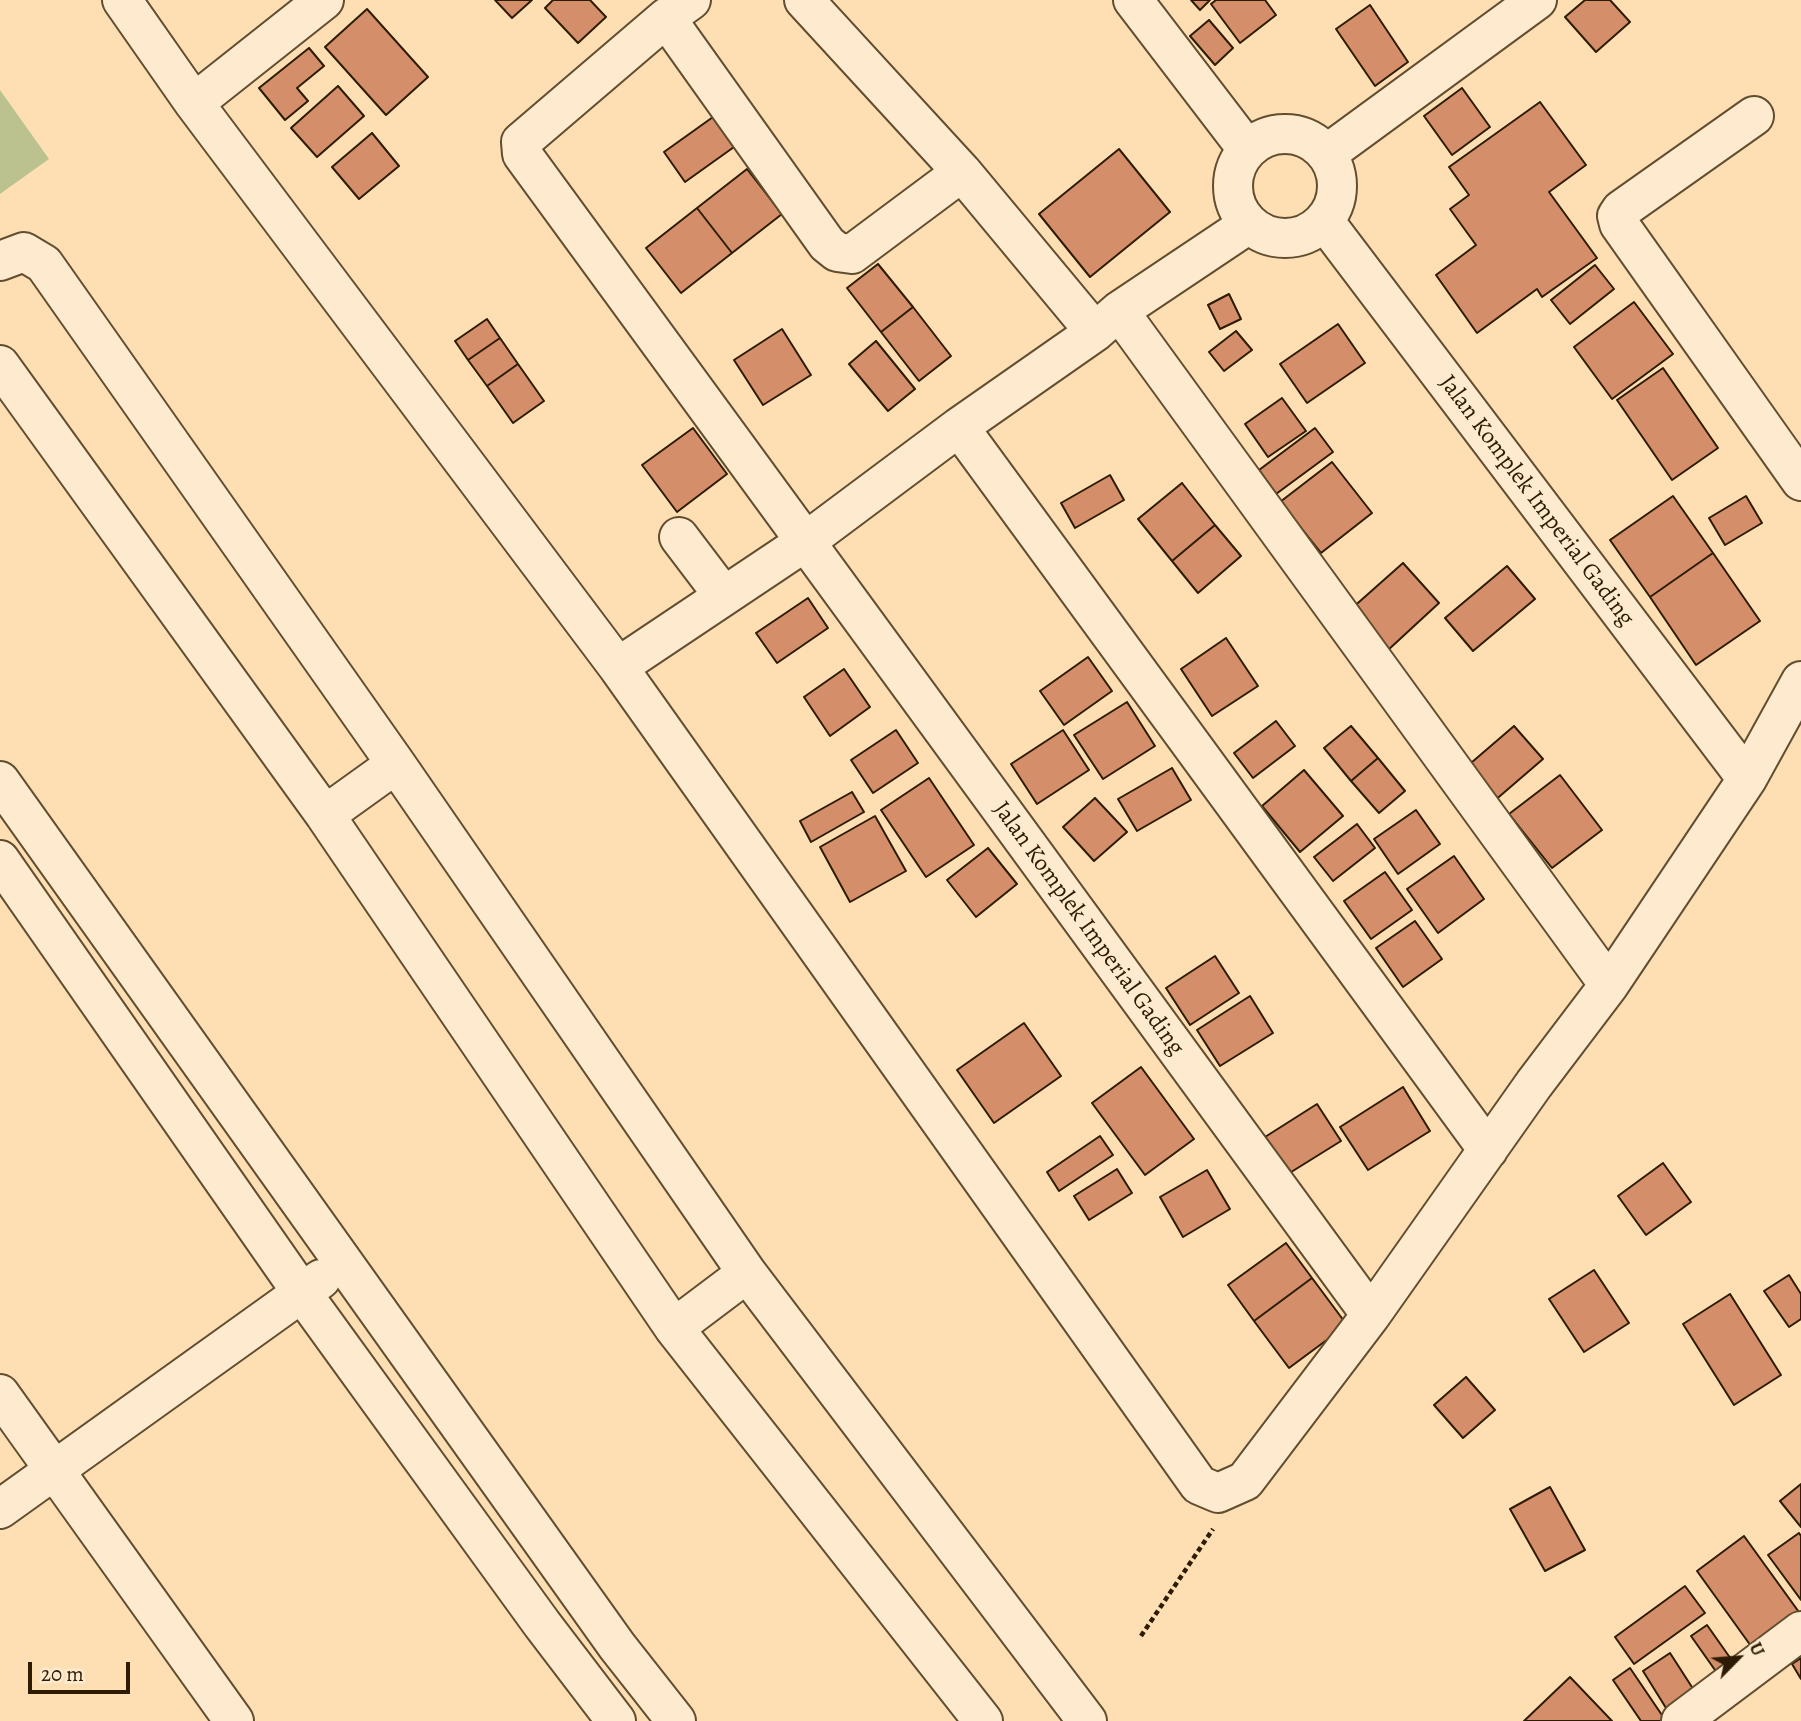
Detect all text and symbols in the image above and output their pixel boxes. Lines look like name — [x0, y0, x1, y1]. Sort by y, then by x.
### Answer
street label: Jalan Komplek Imperial Gading — [1432, 370, 1640, 632]
street label: Jalan Komplek Imperial Gading — [986, 796, 1190, 1062]
north arrow — [1703, 1623, 1773, 1693]
text: U — [1743, 1638, 1771, 1660]
scale bar — [32, 1648, 133, 1692]
text: 20 m — [41, 1660, 84, 1688]

